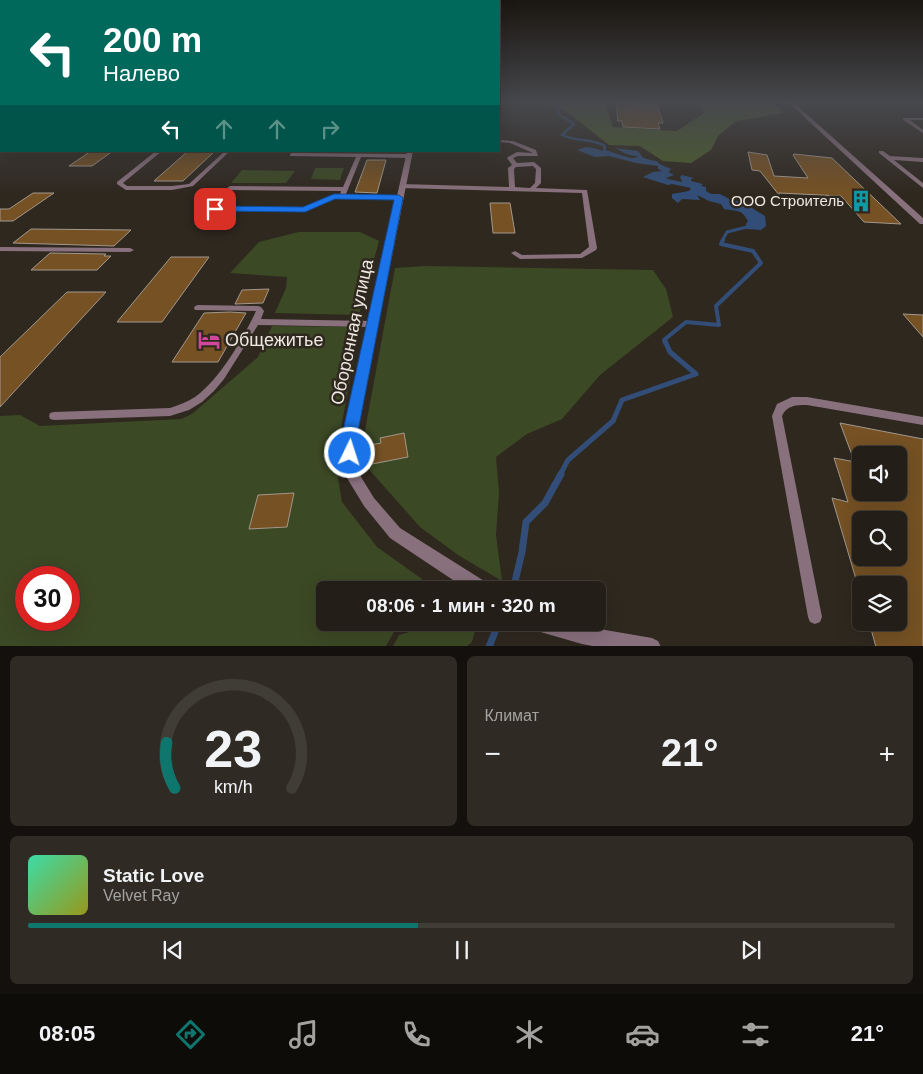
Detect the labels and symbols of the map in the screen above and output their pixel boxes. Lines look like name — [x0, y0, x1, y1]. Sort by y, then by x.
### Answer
pin — [194, 188, 236, 230]
building icon: ООО Строитель — [848, 188, 874, 214]
place label: ООО Строитель — [731, 192, 844, 209]
street label: Оборонная улица — [327, 256, 377, 407]
hotel icon: Общежитье — [196, 327, 222, 353]
place label: Общежитье — [225, 330, 323, 350]
position arrow — [323, 426, 375, 478]
speed limit sign: 30 — [15, 566, 80, 631]

